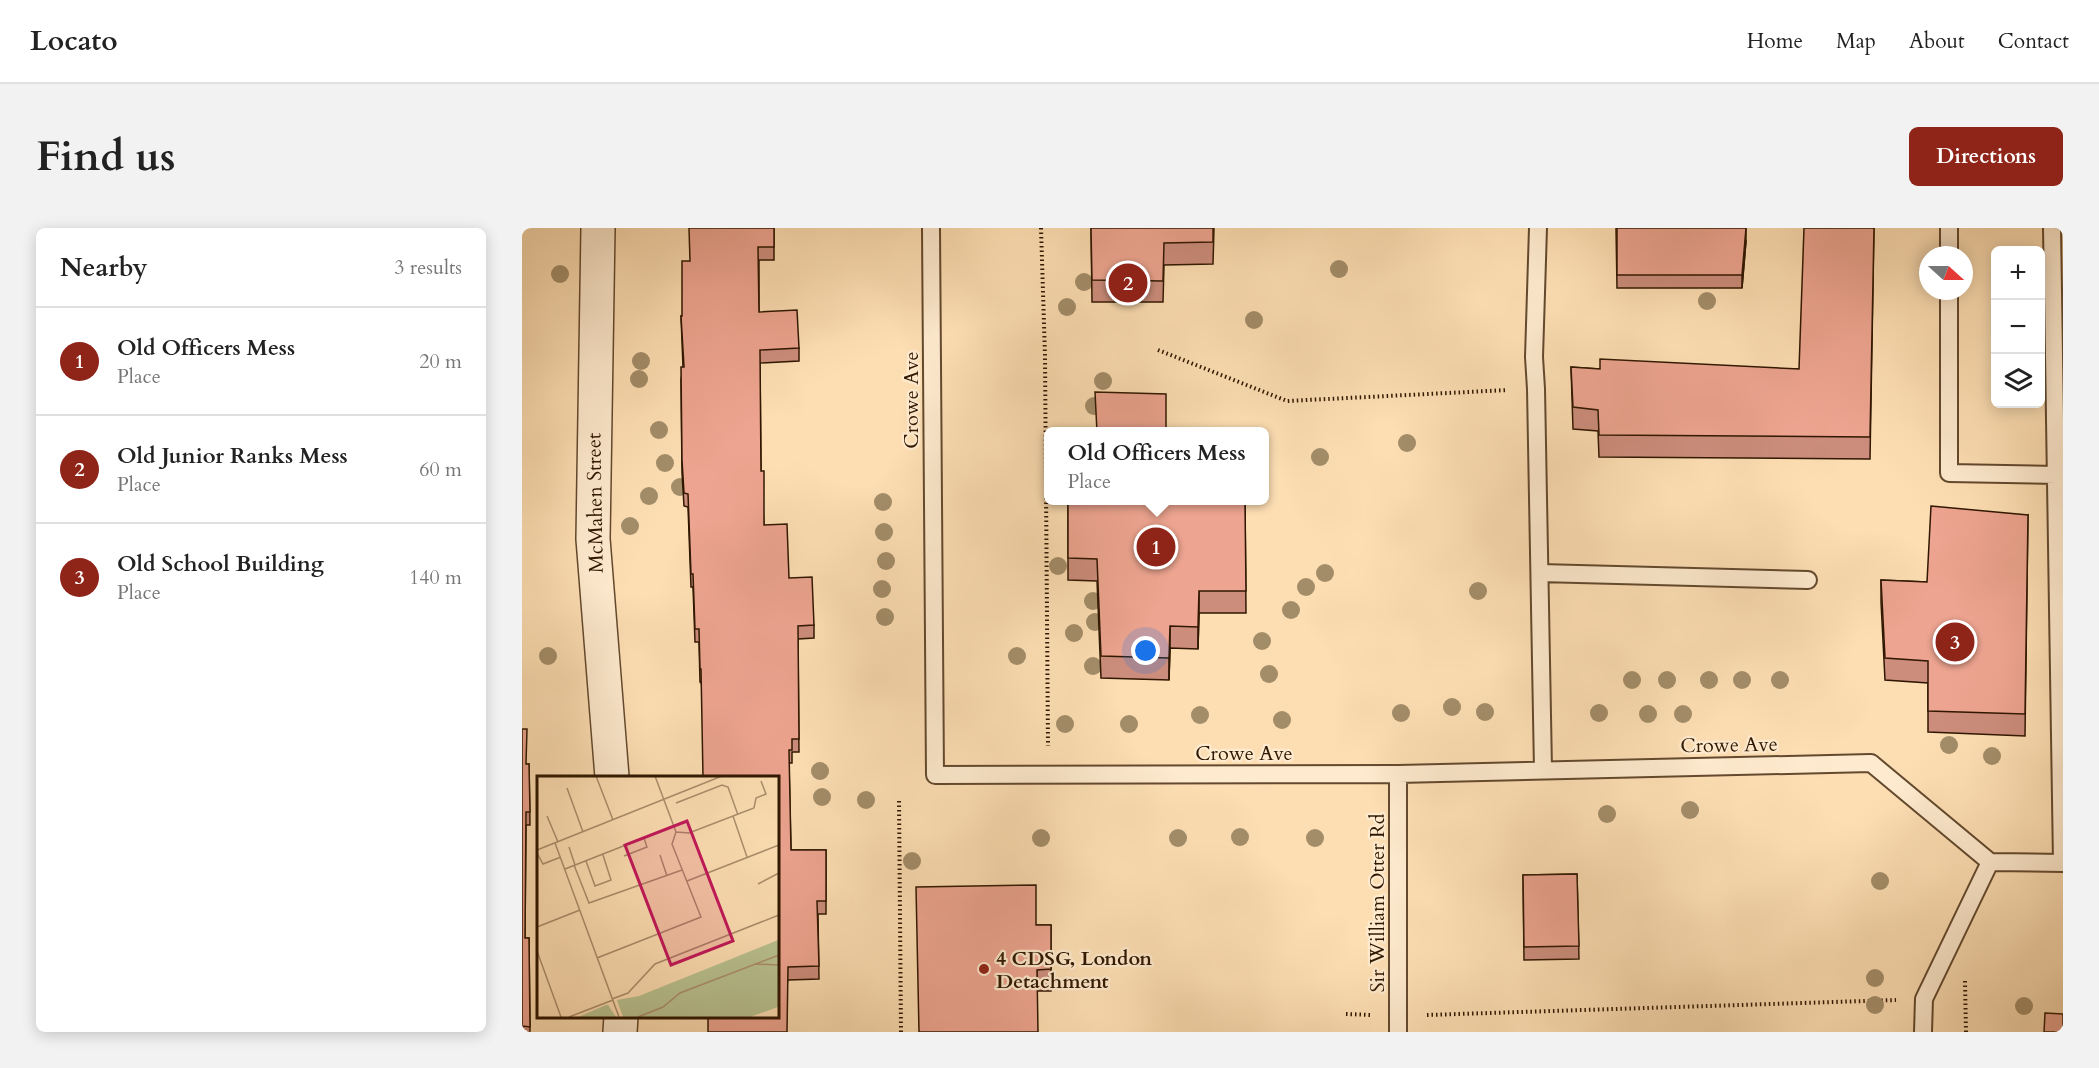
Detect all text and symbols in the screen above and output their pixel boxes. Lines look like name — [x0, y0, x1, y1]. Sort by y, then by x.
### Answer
text: Locato — [30, 22, 118, 60]
text: Home — [1747, 27, 1803, 56]
text: Map — [1836, 27, 1876, 56]
text: About — [1909, 27, 1965, 56]
text: Contact — [1998, 27, 2069, 56]
button: Directions — [1909, 127, 2063, 186]
text: Find us — [36, 128, 176, 185]
north arrow — [1919, 246, 1973, 300]
map controls — [1991, 246, 2045, 408]
button: + — [1991, 246, 2045, 300]
text: Nearby — [60, 250, 148, 285]
text: 3 results — [394, 254, 462, 281]
pin: 2 — [1108, 260, 1148, 306]
button: − — [1991, 300, 2045, 354]
text: Old Officers Mess — [117, 333, 295, 363]
text: 1 — [74, 348, 85, 375]
text: 20 m — [419, 348, 462, 375]
street label: Crowe Ave — [898, 351, 925, 449]
button: layers — [1991, 354, 2045, 408]
text: Place — [117, 363, 161, 390]
popup — [1044, 427, 1269, 505]
street label: McMahen Street — [580, 432, 610, 573]
text: Old Officers Mess — [1067, 438, 1246, 468]
text: Old Junior Ranks Mess — [117, 441, 348, 471]
text: 2 — [74, 456, 85, 483]
text: 60 m — [419, 456, 462, 483]
text: Place — [1067, 468, 1111, 495]
text: Place — [117, 471, 161, 498]
pin: 1 — [1136, 524, 1176, 570]
text: Old School Building — [117, 549, 324, 579]
text: 3 — [74, 564, 85, 591]
text: 140 m — [409, 564, 462, 591]
text: Place — [117, 579, 161, 606]
pin: 3 — [1936, 620, 1974, 664]
your location — [1131, 636, 1160, 665]
street label: Crowe Ave — [1680, 731, 1778, 759]
street label: Crowe Ave — [1195, 740, 1293, 767]
inset map — [537, 776, 778, 1017]
street label: Sir William Otter Rd — [1364, 813, 1391, 992]
place label: 4 CDSG, London Detachment — [996, 945, 1152, 995]
marker: 4 CDSG, London Detachment — [977, 962, 991, 976]

